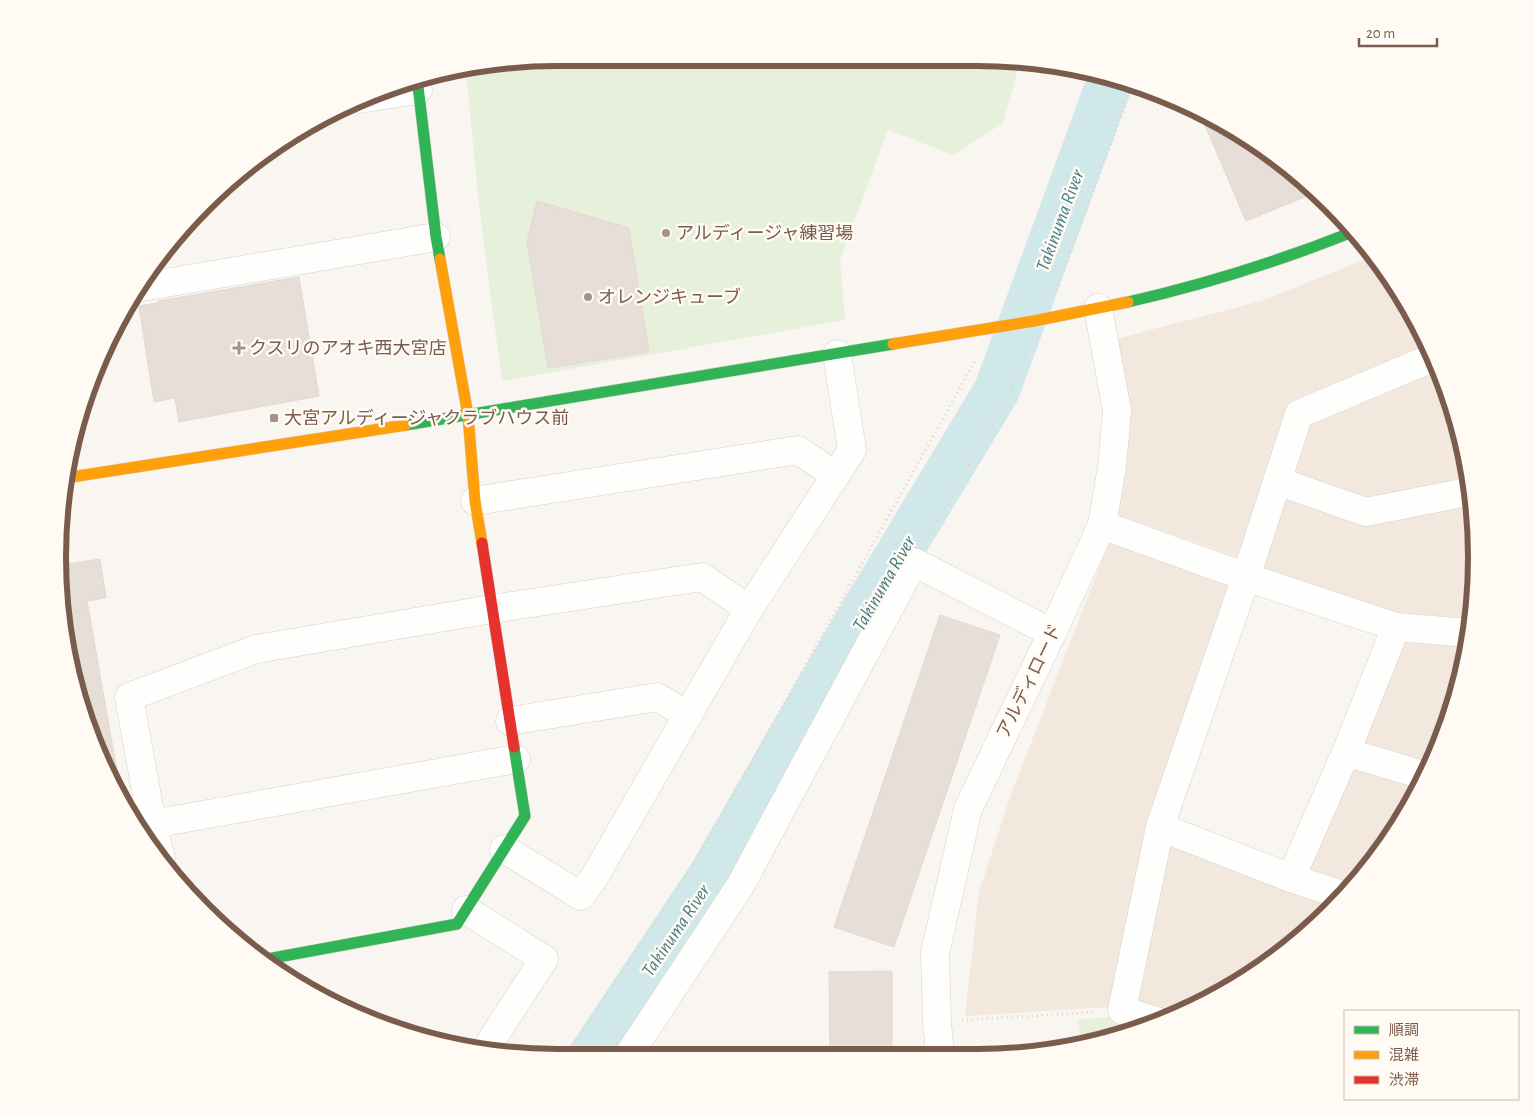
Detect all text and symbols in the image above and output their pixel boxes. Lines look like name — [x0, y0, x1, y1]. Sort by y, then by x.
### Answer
scale bar — [1359, 15, 1436, 47]
text: 20 m — [1366, 26, 1395, 41]
water label: Takinuma River — [1033, 166, 1088, 274]
place label: アルディージャ練習場 — [676, 223, 853, 243]
marker: アルディージャ練習場 — [660, 227, 672, 239]
place label: オレンジキューブ — [598, 287, 741, 307]
marker: オレンジキューブ — [582, 291, 594, 303]
place label: クスリのアオキ西大宮店 — [249, 339, 446, 358]
marker: クスリのアオキ西大宮店 — [233, 342, 245, 354]
place label: 大宮アルディージャクラブハウス前 — [284, 408, 569, 428]
marker: 大宮アルディージャクラブハウス前 — [268, 412, 280, 424]
water label: Takinuma River — [849, 532, 920, 635]
street label: アルディロード — [993, 621, 1065, 741]
water label: Takinuma River — [639, 881, 714, 980]
legend — [1344, 1010, 1519, 1100]
text: 順調 — [1389, 1023, 1419, 1038]
text: 混雑 — [1389, 1047, 1419, 1063]
text: 渋滞 — [1389, 1072, 1419, 1088]

